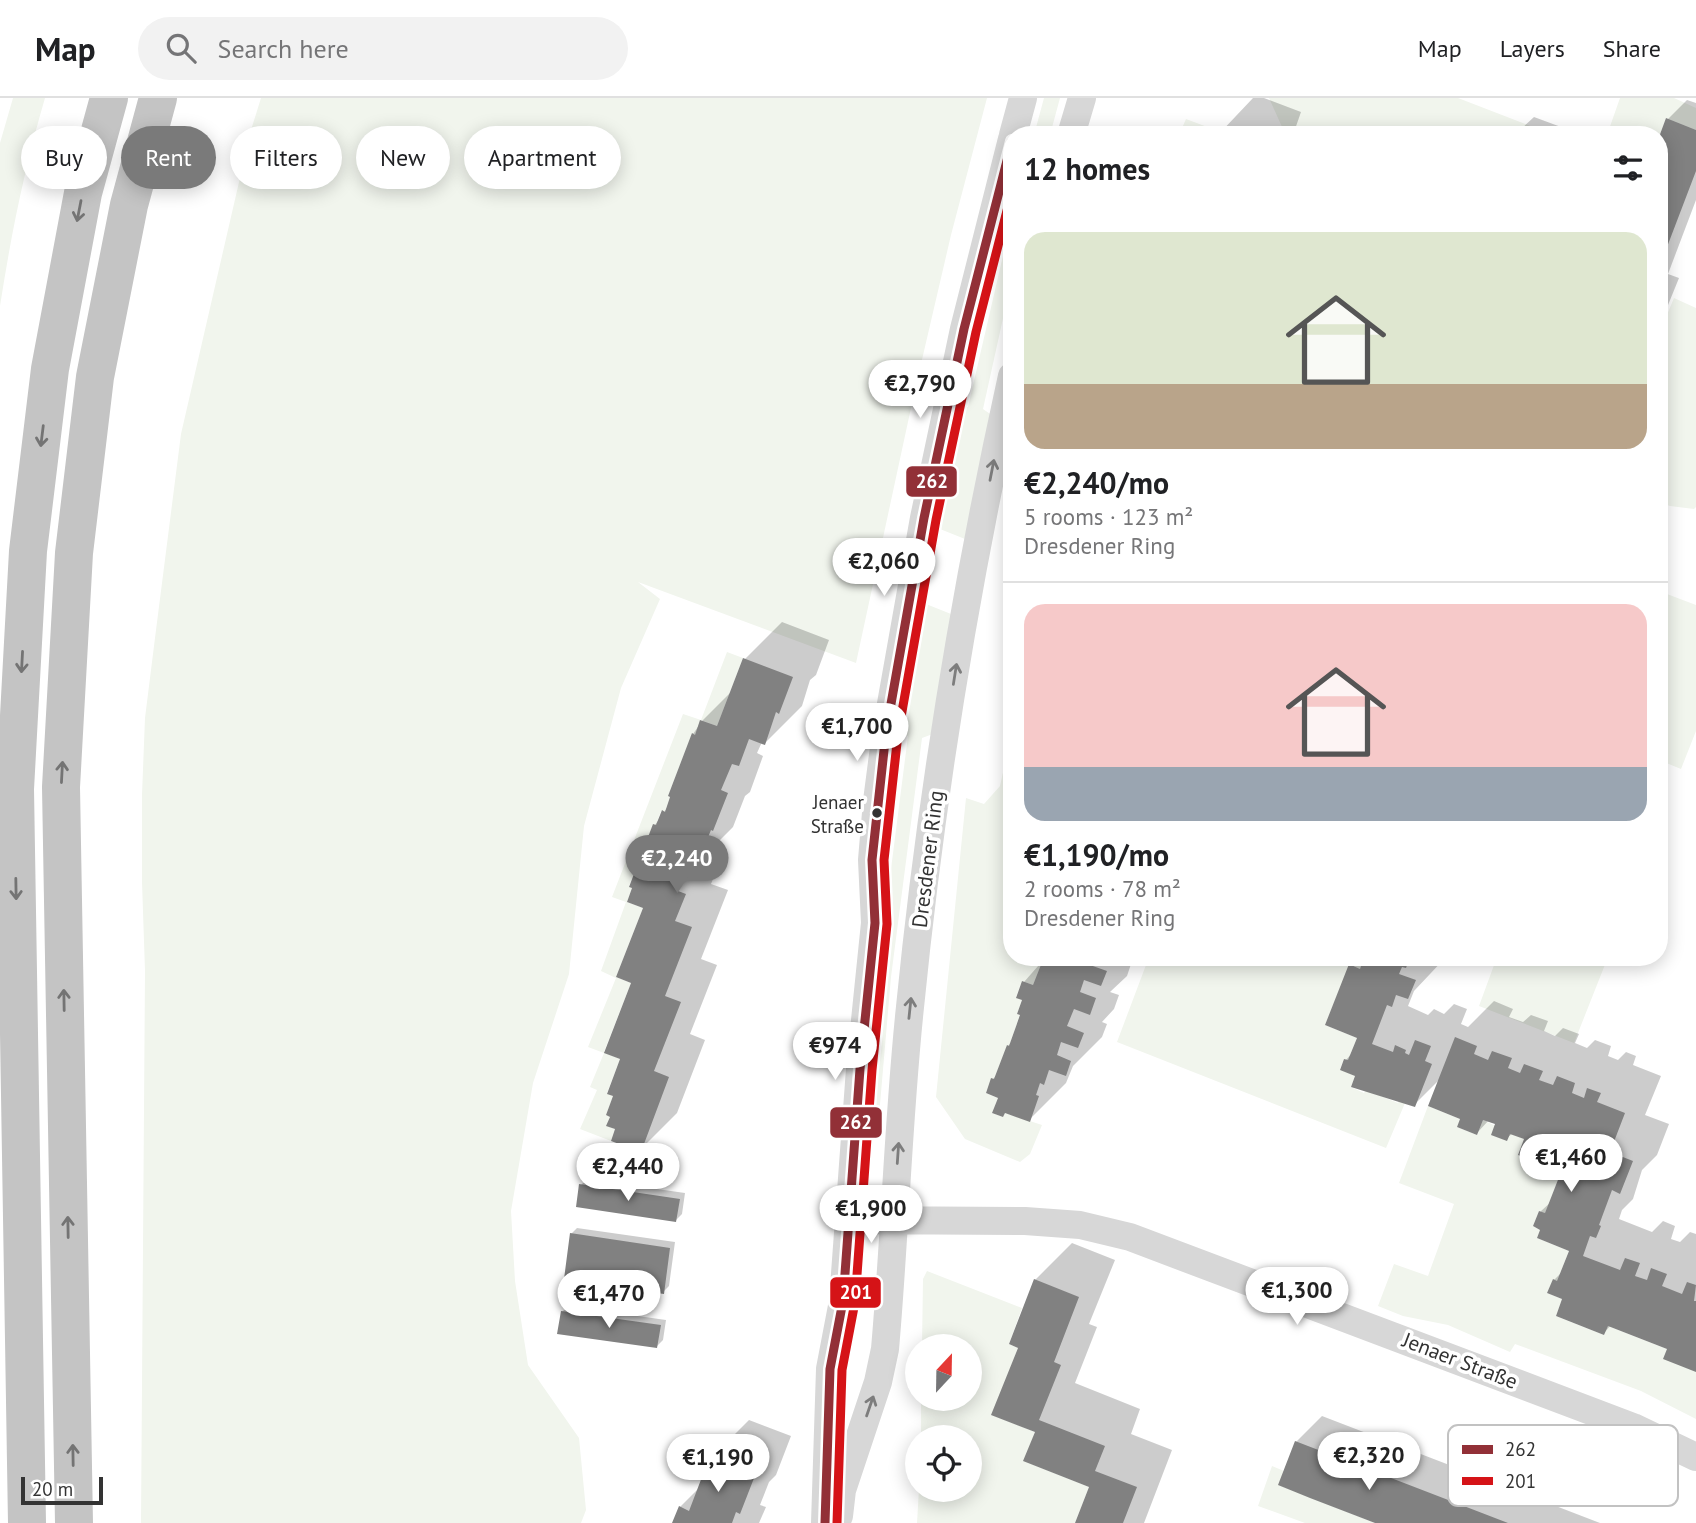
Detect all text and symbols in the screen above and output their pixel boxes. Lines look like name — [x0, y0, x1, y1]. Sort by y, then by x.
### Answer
search box — [138, 17, 628, 80]
text: Map — [35, 27, 96, 70]
icon: search — [162, 29, 200, 67]
text: Search here — [218, 32, 349, 65]
text: Map — [1418, 33, 1462, 64]
text: Layers — [1500, 33, 1565, 64]
text: Share — [1603, 33, 1661, 64]
chip: Buy — [21, 126, 107, 189]
chip: Rent — [121, 126, 216, 189]
chip: Filters — [230, 126, 342, 189]
chip: New — [356, 126, 450, 189]
chip: Apartment — [464, 126, 621, 189]
text: 12 homes — [1024, 149, 1150, 188]
icon: filters — [1609, 149, 1647, 187]
one-way arrow — [72, 199, 86, 222]
icon: home — [1273, 277, 1399, 403]
pin: €2,790 — [863, 360, 977, 420]
text: €2,790 — [884, 368, 956, 397]
one-way arrow — [35, 424, 48, 446]
one-way arrow — [985, 459, 999, 482]
text: €2,240/mo — [1024, 463, 1169, 502]
line badge: 262 — [905, 465, 958, 498]
text: 262 — [916, 469, 948, 493]
text: 5 rooms · 123 m² — [1024, 502, 1193, 531]
text: Dresdener Ring — [1024, 531, 1175, 560]
pin: €2,060 — [827, 538, 941, 598]
text: €2,060 — [848, 546, 920, 575]
icon: home — [1273, 649, 1399, 775]
one-way arrow — [15, 650, 28, 673]
one-way arrow — [949, 664, 962, 686]
pin: €1,700 — [800, 704, 914, 763]
text: €1,700 — [821, 711, 893, 740]
one-way arrow — [56, 762, 69, 784]
street label: Dresdener Ring — [906, 789, 949, 929]
place label: Jenaer Straße — [811, 790, 865, 838]
marker: Jenaer Straße — [870, 806, 884, 820]
text: €1,190/mo — [1024, 835, 1169, 874]
pin: €2,240 — [620, 836, 734, 895]
text: €2,240 — [641, 843, 713, 872]
text: 2 rooms · 78 m² — [1024, 874, 1181, 903]
one-way arrow — [9, 878, 23, 901]
text: Dresdener Ring — [1024, 903, 1175, 932]
one-way arrow — [57, 989, 71, 1012]
one-way arrow — [904, 997, 917, 1020]
pin: €974 — [794, 1023, 876, 1082]
text: €974 — [809, 1030, 861, 1059]
line badge: 262 — [829, 1106, 883, 1139]
text: 262 — [840, 1110, 872, 1134]
pin: €1,460 — [1514, 1134, 1628, 1194]
one-way arrow — [892, 1142, 905, 1165]
text: €1,460 — [1535, 1142, 1607, 1171]
pin: €2,440 — [571, 1144, 685, 1203]
text: €2,440 — [592, 1151, 664, 1180]
pin: €1,900 — [814, 1186, 928, 1245]
text: €1,900 — [835, 1193, 907, 1222]
one-way arrow — [62, 1216, 75, 1239]
pin: €1,300 — [1240, 1268, 1354, 1327]
pin: €1,470 — [552, 1270, 666, 1330]
text: €1,300 — [1261, 1275, 1333, 1304]
line badge: 201 — [829, 1276, 882, 1309]
text: €1,470 — [573, 1278, 645, 1307]
text: 201 — [840, 1280, 872, 1304]
street label: Jenaer Straße — [1398, 1326, 1522, 1395]
north arrow — [905, 1334, 982, 1410]
map controls — [905, 1334, 982, 1502]
one-way arrow — [865, 1395, 877, 1417]
button: locate — [905, 1425, 982, 1502]
legend — [1448, 1425, 1678, 1506]
pin: €2,320 — [1312, 1432, 1426, 1492]
pin: €1,190 — [661, 1434, 775, 1494]
text: 262 — [1505, 1437, 1536, 1461]
text: €2,320 — [1333, 1440, 1405, 1469]
text: €1,190 — [682, 1442, 754, 1471]
one-way arrow — [66, 1444, 79, 1467]
text: 201 — [1505, 1469, 1536, 1493]
scale bar — [21, 1474, 103, 1506]
text: 20 m — [32, 1477, 73, 1501]

